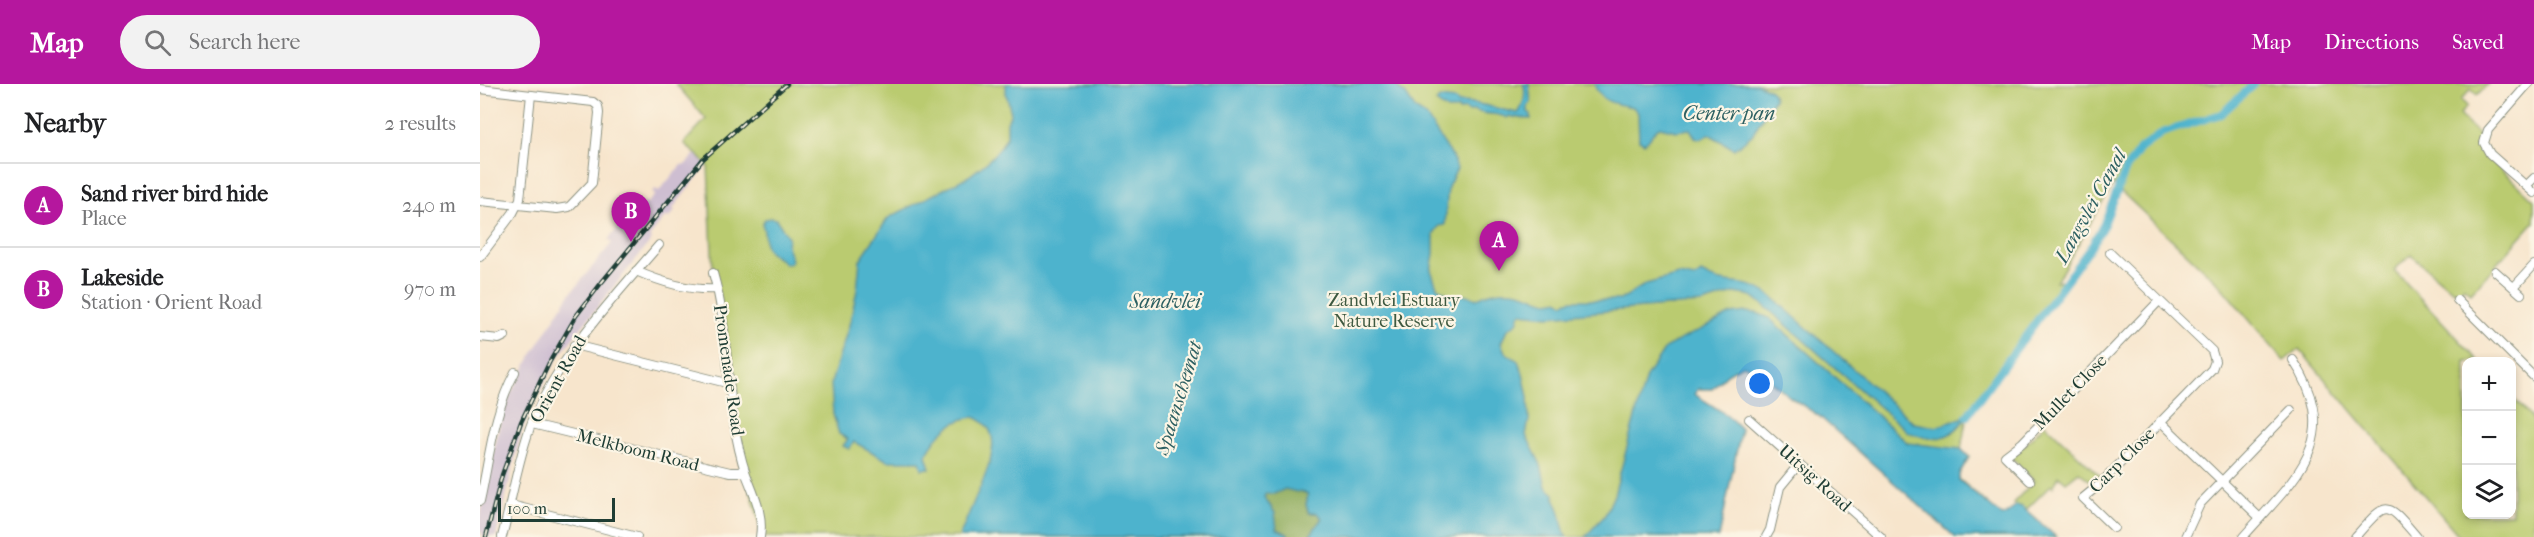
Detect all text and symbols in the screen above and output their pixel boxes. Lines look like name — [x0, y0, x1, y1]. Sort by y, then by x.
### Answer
search box — [120, 15, 540, 69]
text: Map — [30, 26, 84, 59]
icon: search — [141, 26, 174, 59]
text: Search here — [189, 29, 300, 55]
text: Map — [2251, 30, 2291, 54]
text: Directions — [2324, 30, 2419, 54]
text: Saved — [2452, 30, 2504, 54]
water label: Center pan — [1683, 102, 1775, 125]
text: Nearby — [24, 108, 106, 139]
text: 2 results — [385, 112, 456, 135]
water label: Langvlei Canal — [2049, 144, 2132, 269]
text: Sand river bird hide — [81, 181, 268, 207]
pin: B — [612, 192, 650, 242]
text: A — [37, 194, 50, 217]
text: 240 m — [402, 194, 456, 217]
text: Place — [81, 207, 127, 230]
pin: A — [1480, 222, 1518, 271]
text: Lakeside — [81, 265, 164, 291]
text: B — [37, 278, 50, 301]
text: 970 m — [404, 278, 456, 301]
water label: Sandvlei — [1128, 290, 1202, 313]
park label: Zandvlei Estuary Nature Reserve — [1328, 290, 1462, 332]
text: Station · Orient Road — [81, 291, 262, 314]
street label: Promenade Road — [709, 303, 748, 437]
street label: Orient Road — [526, 332, 591, 427]
water label: Spaanschemat — [1150, 337, 1207, 458]
street label: Mullet Close — [2029, 350, 2112, 435]
map controls — [2462, 357, 2516, 519]
button: + — [2462, 357, 2516, 411]
your location — [1745, 369, 1774, 398]
button: − — [2462, 411, 2516, 465]
street label: Carp Close — [2085, 423, 2159, 497]
street label: Melkboom Road — [574, 425, 702, 476]
street label: Uitsig Road — [1774, 440, 1856, 517]
button: layers — [2462, 465, 2516, 519]
scale bar — [498, 495, 615, 522]
text: 100 m — [507, 499, 547, 518]

